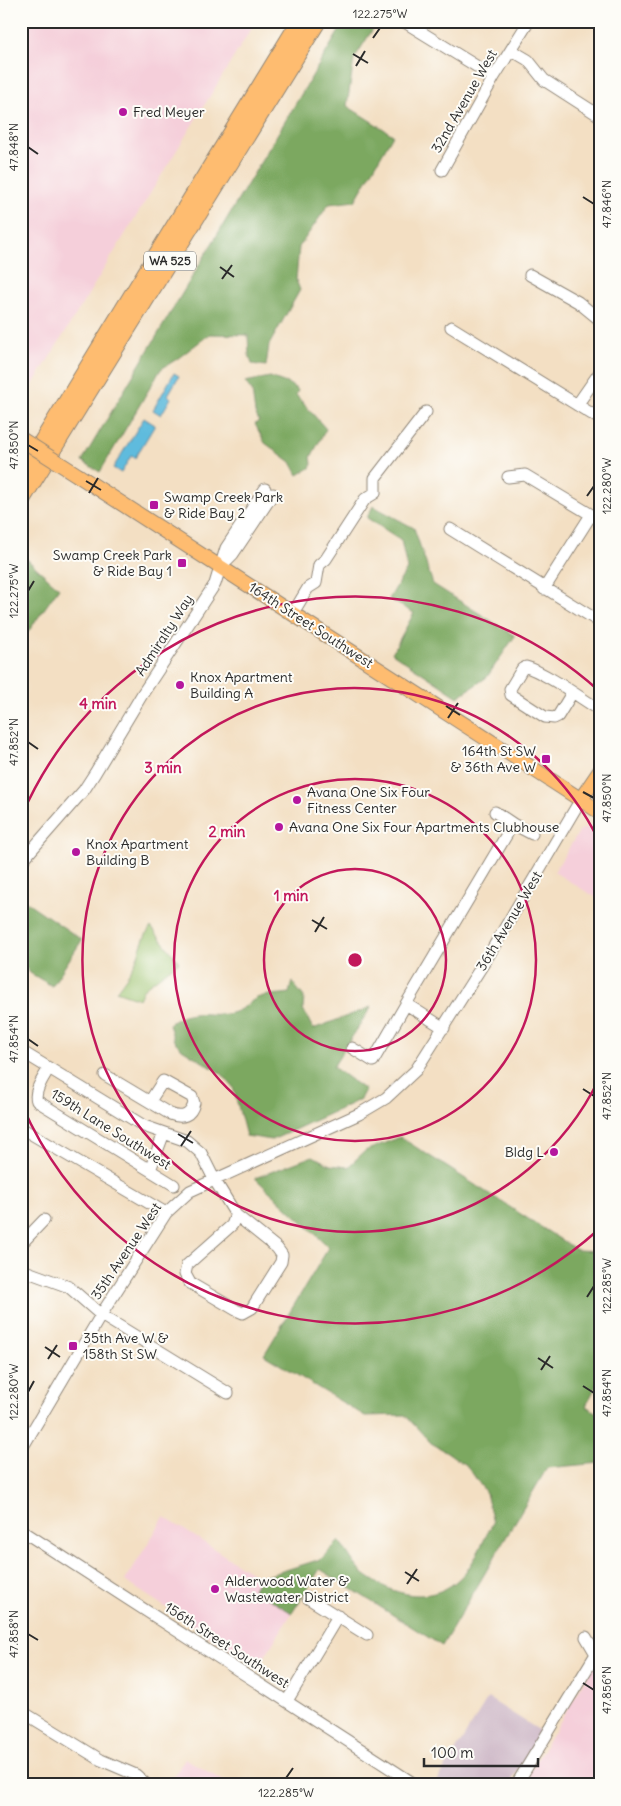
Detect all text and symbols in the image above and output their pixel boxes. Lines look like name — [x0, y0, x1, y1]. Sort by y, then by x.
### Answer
text: 122.275°W — [353, 6, 407, 21]
street label: 32nd Avenue West — [427, 46, 501, 156]
place label: Fred Meyer — [133, 103, 205, 121]
marker: Fred Meyer — [117, 106, 129, 118]
text: 47.848°N — [6, 123, 21, 171]
text: 47.846°N — [599, 180, 614, 228]
road number: WA 525 — [144, 252, 196, 270]
text: 47.850°N — [6, 420, 21, 470]
text: 122.280°W — [599, 458, 614, 514]
place label: Swamp Creek Park & Ride Bay 2 — [164, 488, 283, 522]
marker: Swamp Creek Park & Ride Bay 2 — [148, 499, 160, 511]
place label: Swamp Creek Park & Ride Bay 1 — [53, 546, 172, 580]
marker: Swamp Creek Park & Ride Bay 1 — [176, 557, 188, 569]
text: 122.275°W — [6, 564, 21, 618]
street label: 164th Street Southwest — [245, 578, 377, 672]
street label: Admiralty Way — [131, 591, 197, 679]
place label: Knox Apartment Building A — [190, 668, 293, 702]
marker: Knox Apartment Building A — [174, 679, 186, 691]
text: 4 min — [79, 694, 117, 713]
text: 47.852°N — [6, 718, 21, 766]
place label: 164th St SW & 36th Ave W — [451, 742, 536, 776]
marker: 164th St SW & 36th Ave W — [540, 753, 552, 765]
text: 3 min — [144, 758, 182, 777]
text: 47.850°N — [599, 773, 614, 823]
place label: Avana One Six Four Fitness Center — [307, 783, 430, 817]
marker: Avana One Six Four Fitness Center — [291, 794, 303, 806]
place label: Avana One Six Four Apartments Clubhouse — [289, 818, 559, 836]
marker: Avana One Six Four Apartments Clubhouse — [273, 821, 285, 833]
text: 2 min — [209, 822, 246, 841]
place label: Knox Apartment Building B — [86, 835, 189, 869]
marker: Knox Apartment Building B — [70, 846, 82, 858]
street label: 36th Avenue West — [472, 868, 546, 974]
text: 1 min — [274, 886, 309, 905]
centre of rings — [346, 951, 364, 969]
text: 47.854°N — [6, 1015, 21, 1063]
text: 47.852°N — [599, 1072, 614, 1120]
street label: 159th Lane Southwest — [48, 1085, 175, 1173]
place label: Bldg L — [505, 1143, 544, 1161]
marker: Bldg L — [548, 1146, 560, 1158]
street label: 35th Avenue West — [87, 1199, 165, 1303]
text: 122.285°W — [599, 1258, 614, 1314]
place label: 35th Ave W & 158th St SW — [83, 1329, 169, 1363]
marker: 35th Ave W & 158th St SW — [67, 1340, 79, 1352]
text: 122.280°W — [6, 1364, 21, 1420]
text: 47.854°N — [599, 1369, 614, 1417]
place label: Alderwood Water & Wastewater District — [225, 1572, 349, 1606]
marker: Alderwood Water & Wastewater District — [209, 1583, 221, 1595]
street label: 156th Street Southwest — [161, 1598, 293, 1692]
text: 47.858°N — [6, 1610, 21, 1658]
text: 47.856°N — [599, 1666, 614, 1714]
scale bar — [424, 1736, 537, 1768]
text: 100 m — [431, 1743, 473, 1762]
text: 122.285°W — [258, 1785, 314, 1800]

